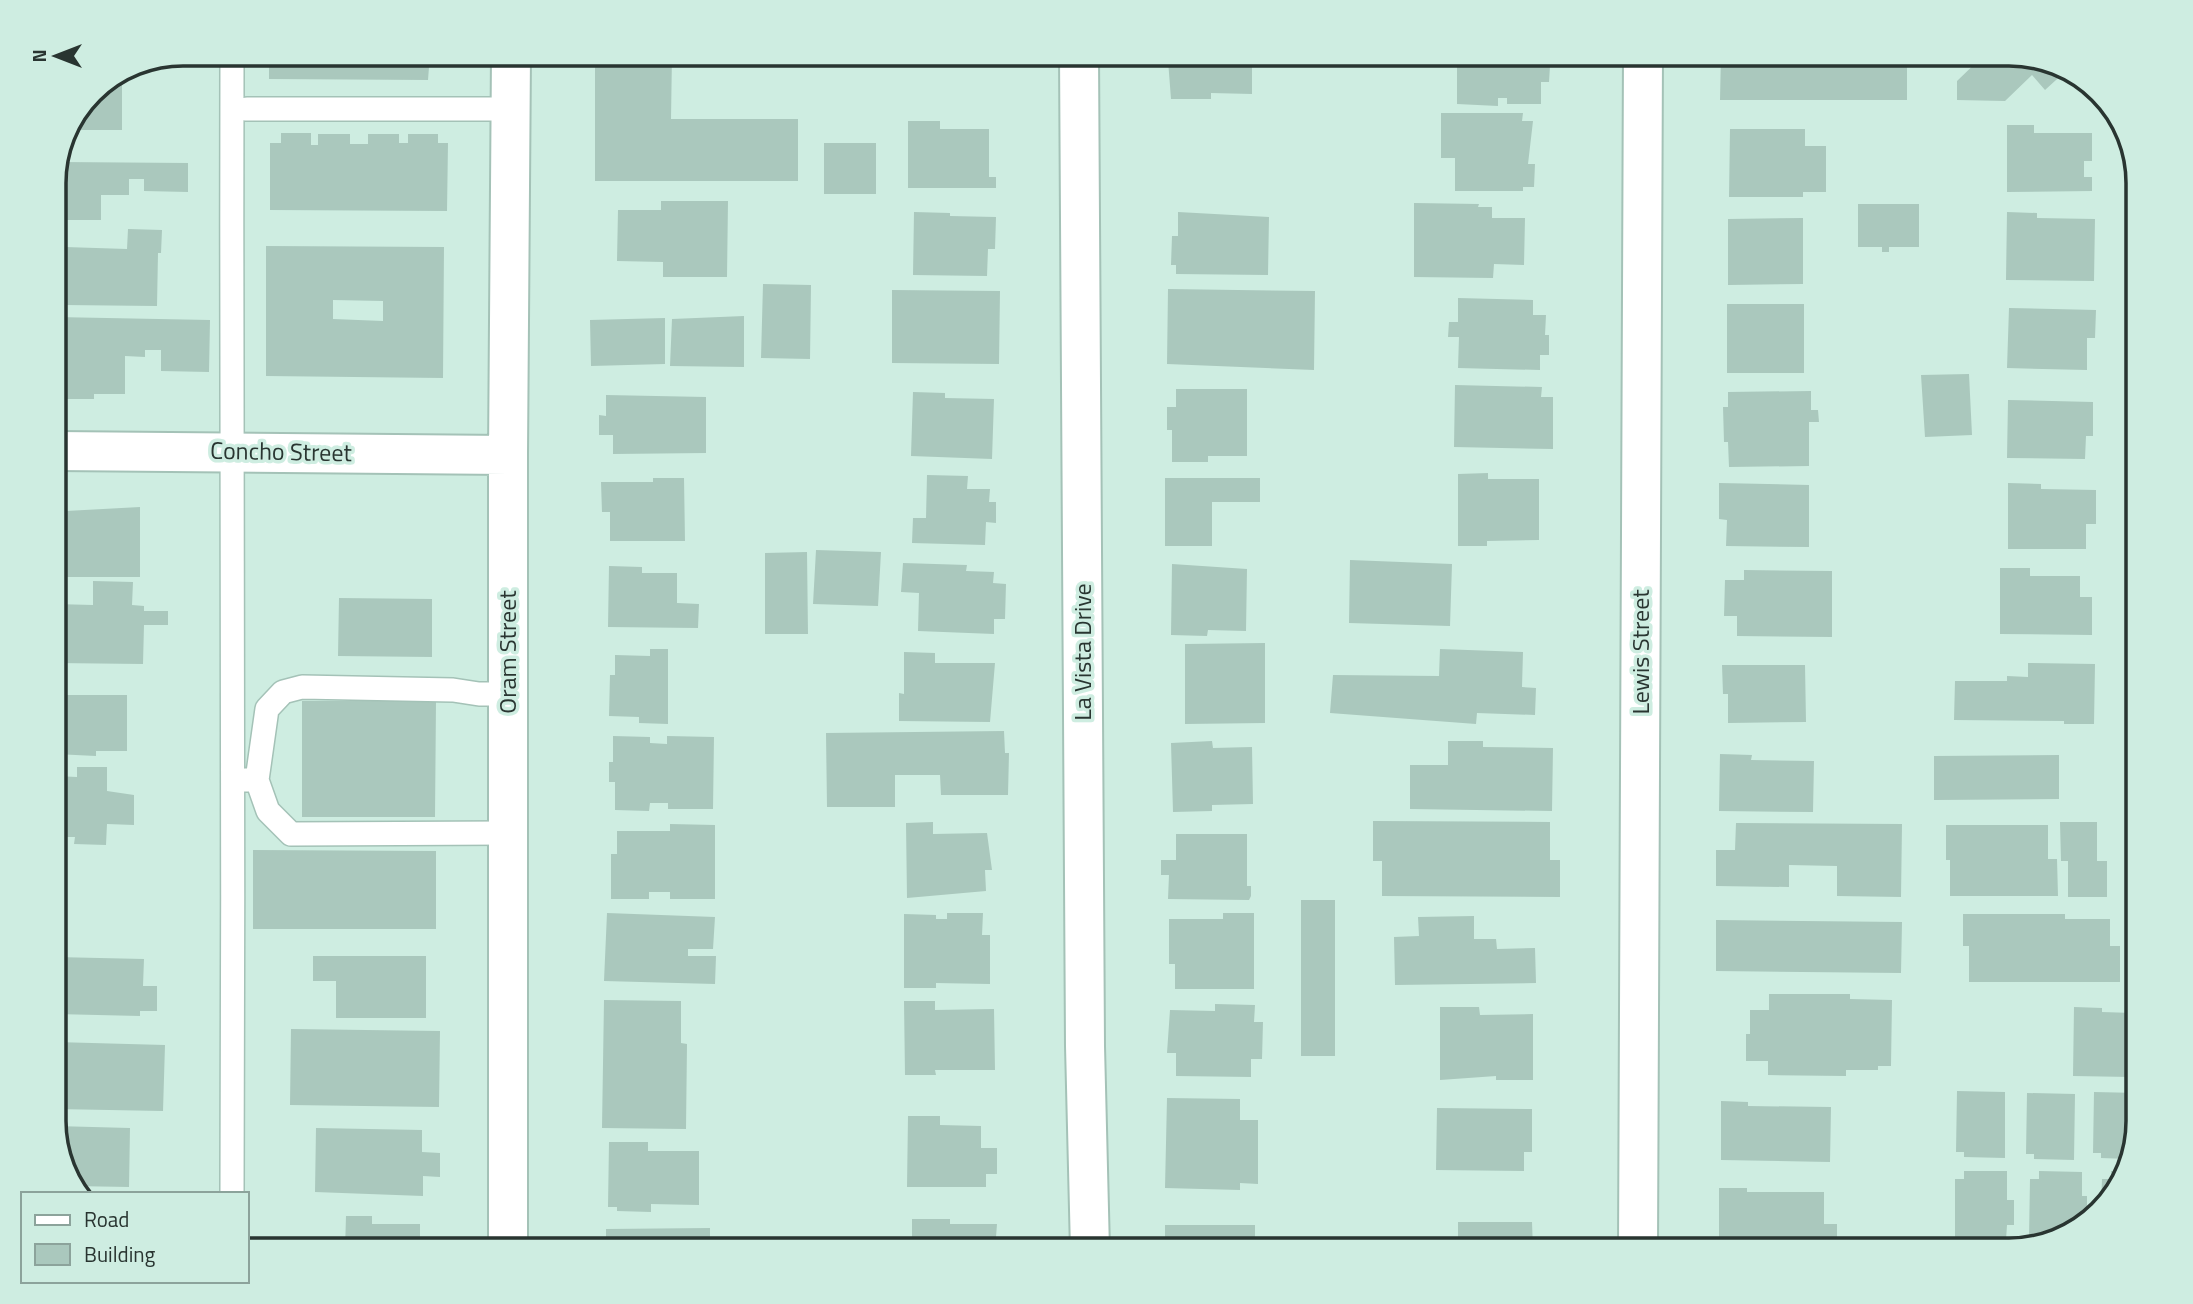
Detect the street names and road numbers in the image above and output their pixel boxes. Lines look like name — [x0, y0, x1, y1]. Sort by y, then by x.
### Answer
street label: Concho Street — [210, 432, 353, 470]
street label: La Vista Drive — [1064, 583, 1100, 721]
street label: Lewis Street — [1622, 589, 1658, 715]
street label: Oram Street — [489, 590, 525, 714]

